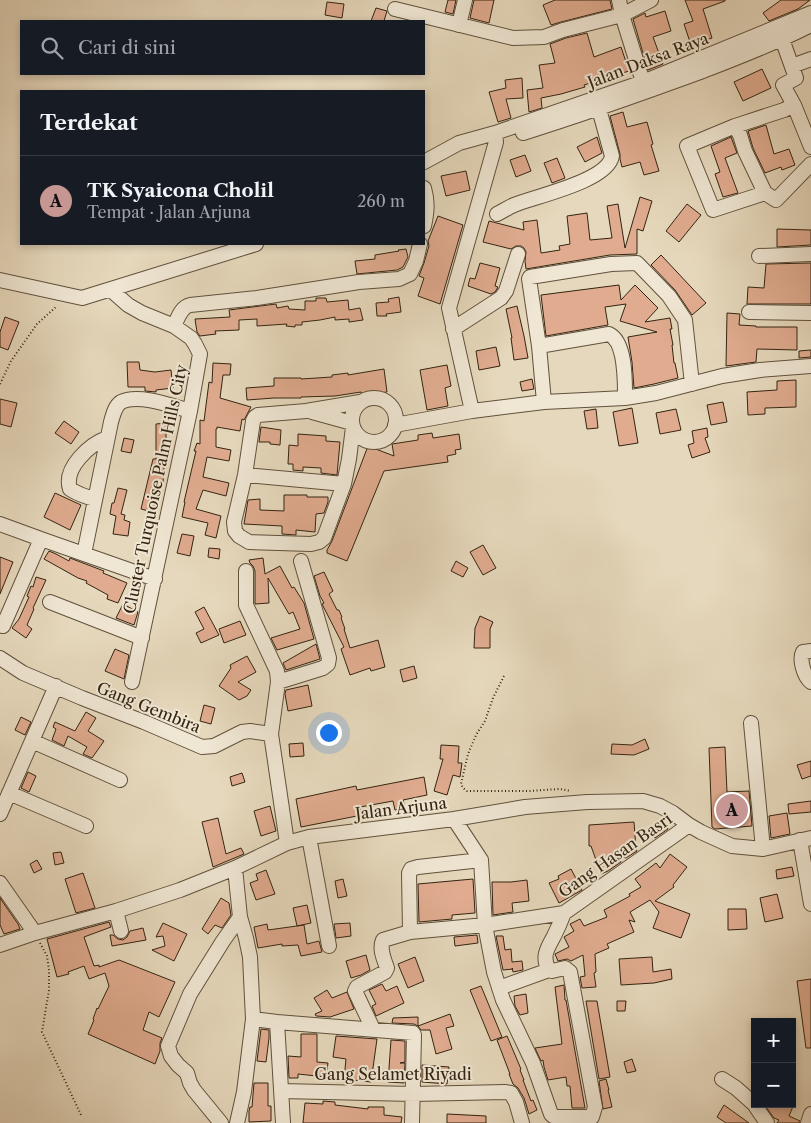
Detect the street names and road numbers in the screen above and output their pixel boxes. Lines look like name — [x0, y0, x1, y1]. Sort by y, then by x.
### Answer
street label: Jalan Daksa Raya — [582, 28, 712, 93]
street label: Cluster Turquoise Palm Hills City — [119, 361, 191, 616]
street label: Gang Gembira — [94, 677, 204, 737]
street label: Jalan Arjuna — [351, 792, 449, 824]
street label: Gang Hasan Basri — [554, 808, 676, 902]
street label: Gang Selamet Riyadi — [314, 1064, 472, 1084]

